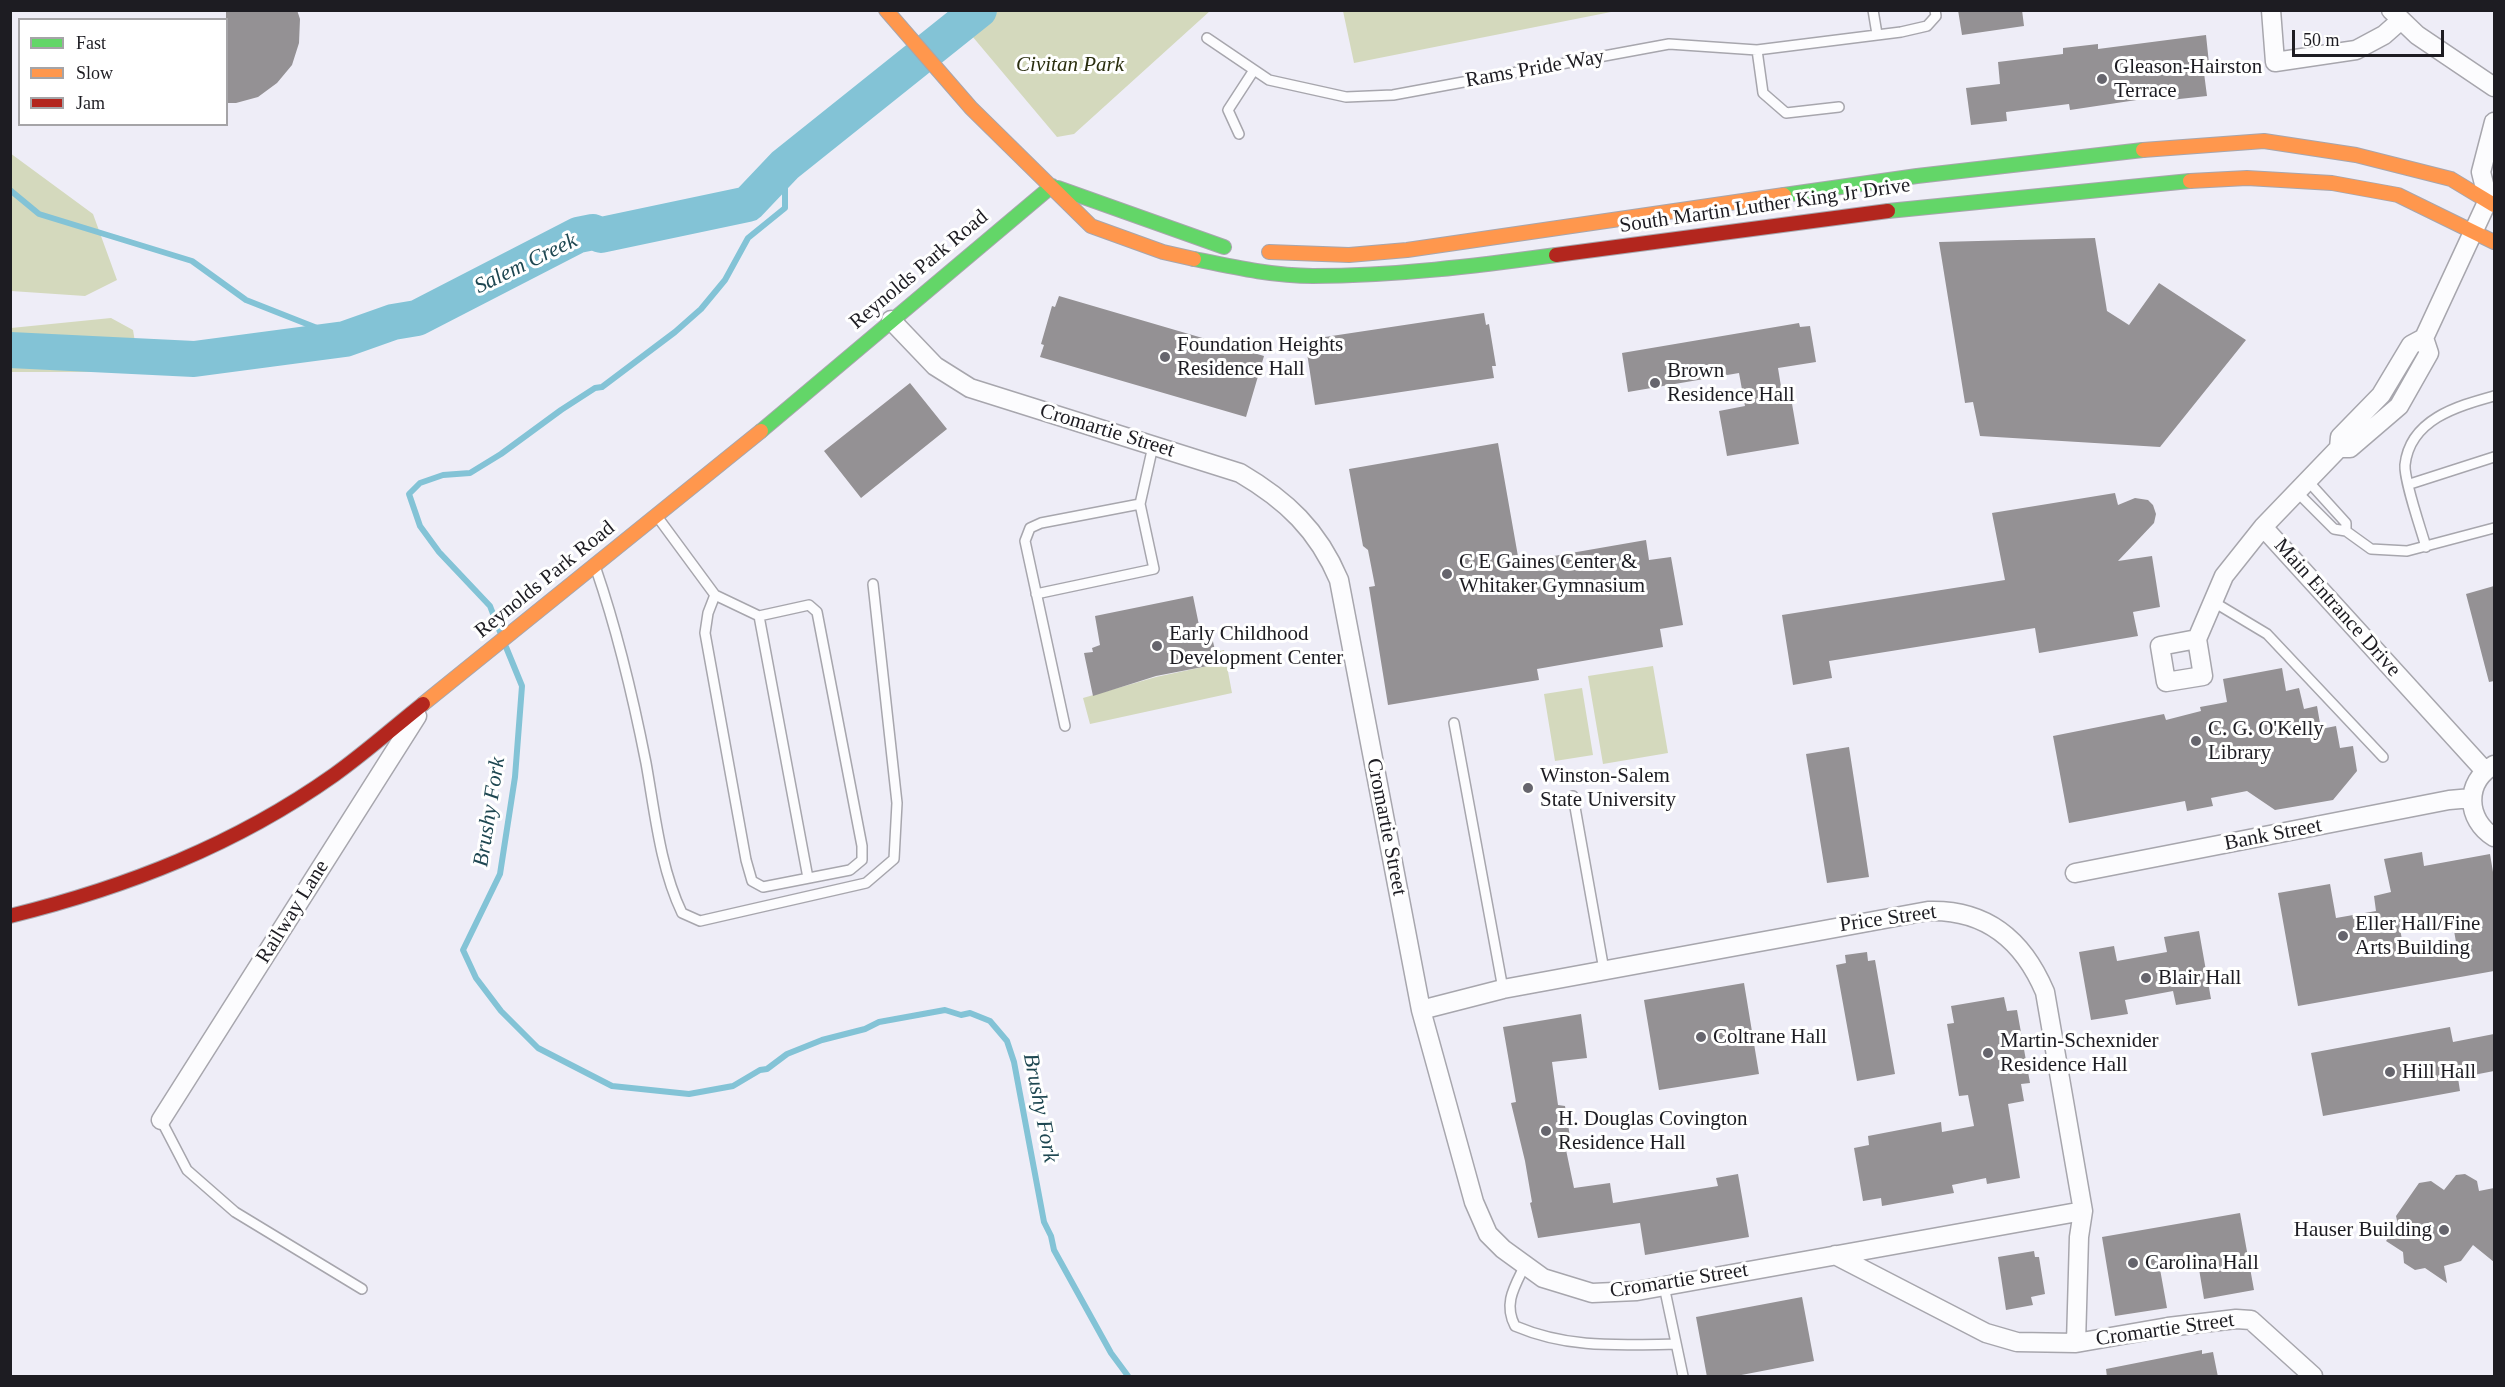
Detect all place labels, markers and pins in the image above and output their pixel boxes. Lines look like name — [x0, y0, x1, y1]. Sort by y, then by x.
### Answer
place label: Gleason-Hairston Terrace — [2114, 54, 2262, 104]
marker: Gleason-Hairston Terrace — [2095, 72, 2109, 86]
place label: Foundation Heights Residence Hall — [1177, 332, 1343, 382]
marker: Foundation Heights Residence Hall — [1158, 350, 1172, 364]
place label: Brown Residence Hall — [1667, 358, 1795, 408]
marker: Brown Residence Hall — [1648, 376, 1662, 390]
place label: C E Gaines Center & Whitaker Gymnasium — [1459, 549, 1645, 599]
marker: C E Gaines Center & Whitaker Gymnasium — [1440, 567, 1454, 581]
place label: Early Childhood Development Center — [1169, 621, 1343, 671]
marker: Early Childhood Development Center — [1150, 639, 1164, 653]
place label: C. G. O'Kelly Library — [2208, 716, 2324, 766]
marker: C. G. O'Kelly Library — [2189, 734, 2203, 748]
place label: Winston-Salem State University — [1540, 763, 1676, 813]
marker: Winston-Salem State University — [1521, 781, 1535, 795]
place label: Eller Hall/Fine Arts Building — [2355, 911, 2480, 961]
marker: Eller Hall/Fine Arts Building — [2336, 929, 2350, 943]
place label: Blair Hall — [2158, 965, 2241, 991]
marker: Blair Hall — [2139, 971, 2153, 985]
place label: Coltrane Hall — [1713, 1024, 1827, 1050]
place label: Martin-Schexnider Residence Hall — [2000, 1028, 2159, 1078]
marker: Coltrane Hall — [1694, 1030, 1708, 1044]
marker: Martin-Schexnider Residence Hall — [1981, 1046, 1995, 1060]
place label: Hill Hall — [2402, 1059, 2476, 1085]
marker: Hill Hall — [2383, 1065, 2397, 1079]
place label: H. Douglas Covington Residence Hall — [1558, 1106, 1748, 1156]
marker: H. Douglas Covington Residence Hall — [1539, 1124, 1553, 1138]
place label: Hauser Building — [2294, 1217, 2432, 1243]
marker: Hauser Building — [2437, 1223, 2451, 1237]
place label: Carolina Hall — [2145, 1250, 2259, 1276]
marker: Carolina Hall — [2126, 1256, 2140, 1270]

